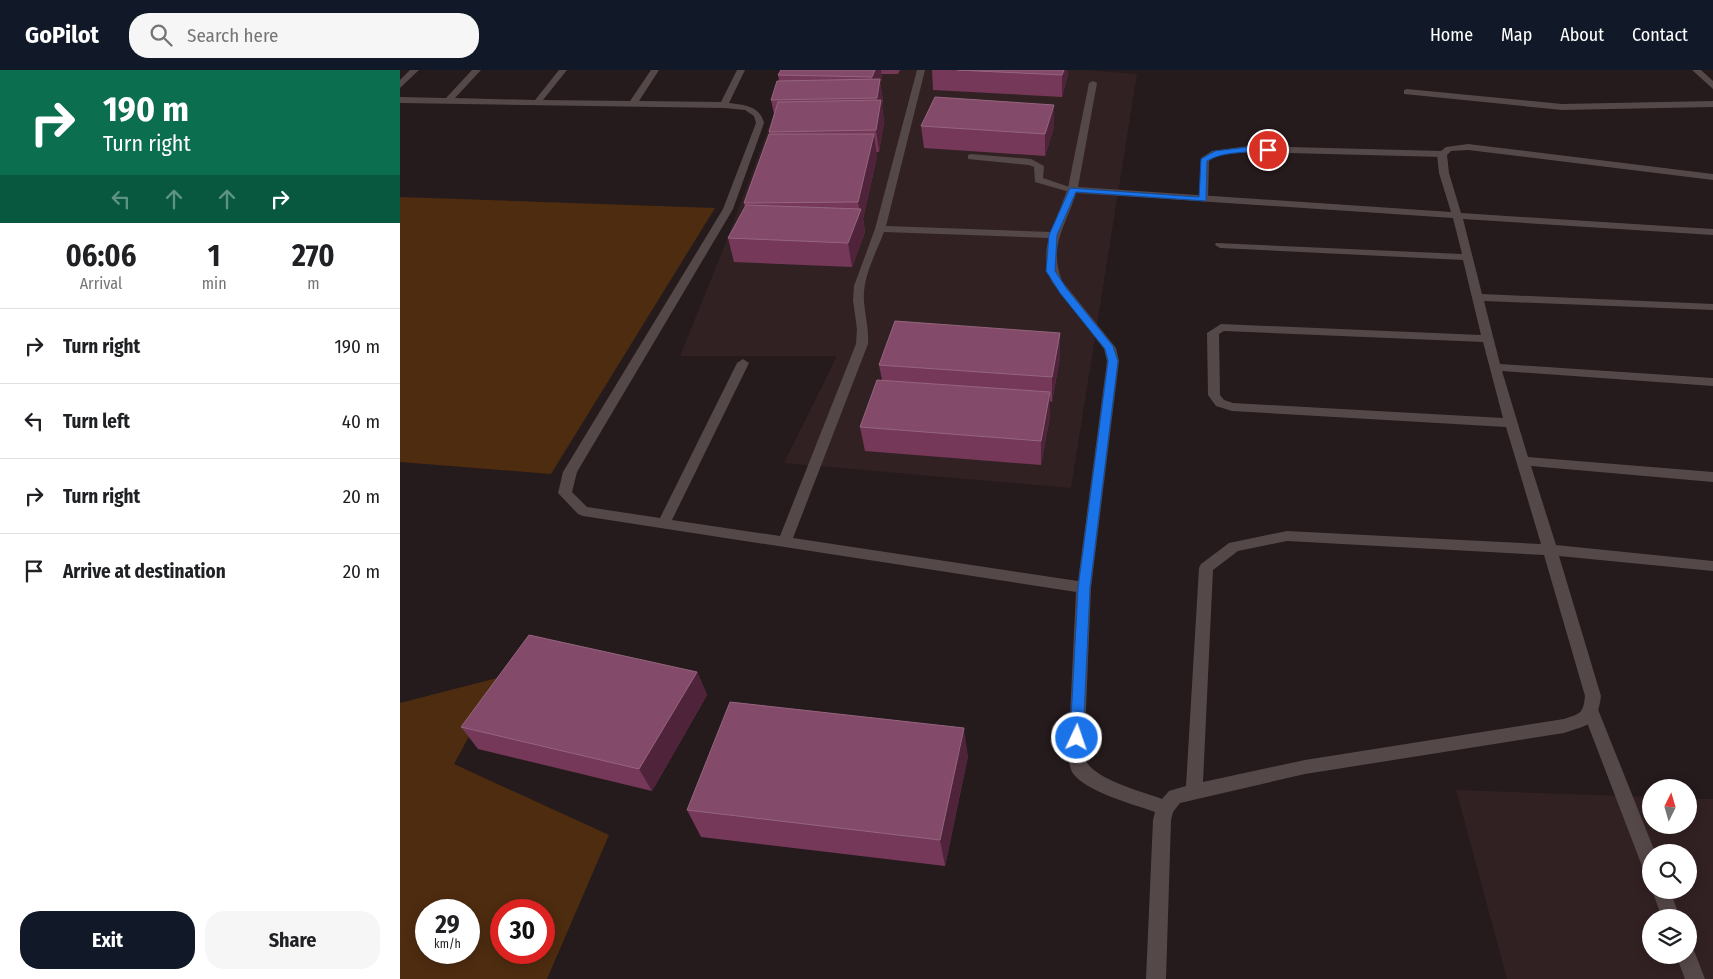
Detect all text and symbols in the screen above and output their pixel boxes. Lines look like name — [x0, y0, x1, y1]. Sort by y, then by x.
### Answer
search box — [129, 13, 479, 58]
text: GoPilot — [25, 21, 99, 49]
icon: search — [147, 21, 175, 49]
text: Search here — [187, 24, 279, 47]
text: Home — [1430, 24, 1473, 46]
text: Map — [1501, 24, 1532, 46]
text: About — [1560, 24, 1604, 46]
text: Contact — [1632, 24, 1688, 46]
text: 190 m — [103, 88, 189, 130]
icon: right — [20, 90, 85, 155]
pin — [1247, 129, 1289, 171]
text: Turn right — [103, 130, 191, 157]
icon: arrive — [1254, 136, 1282, 164]
icon: left — [107, 185, 135, 213]
icon: ahead — [160, 185, 188, 213]
icon: ahead — [213, 185, 241, 213]
icon: right — [266, 185, 294, 213]
text: 06:06 — [65, 238, 136, 274]
text: 1 — [208, 238, 221, 274]
text: 270 — [292, 238, 335, 274]
text: Arrival — [80, 274, 122, 293]
text: min — [202, 274, 227, 293]
text: m — [307, 274, 319, 293]
icon: right — [20, 332, 48, 360]
text: Turn right — [63, 335, 140, 358]
text: 190 m — [334, 335, 380, 358]
icon: left — [20, 407, 48, 435]
text: Turn left — [63, 410, 130, 433]
text: 40 m — [342, 410, 380, 433]
icon: right — [20, 482, 48, 510]
text: Turn right — [63, 485, 140, 508]
text: 20 m — [343, 485, 380, 508]
icon: arrive — [20, 557, 48, 585]
text: Arrive at destination — [63, 560, 226, 583]
text: 20 m — [343, 560, 380, 583]
position arrow — [1050, 711, 1102, 763]
north arrow — [1642, 779, 1698, 834]
map controls — [1642, 779, 1697, 964]
button: search — [1642, 844, 1697, 899]
speed limit sign: 30 — [490, 899, 555, 964]
button: layers — [1642, 909, 1697, 964]
text: 29 — [435, 910, 460, 940]
button: Exit — [20, 911, 195, 969]
button: Share — [205, 911, 380, 969]
text: km/h — [434, 937, 461, 951]

